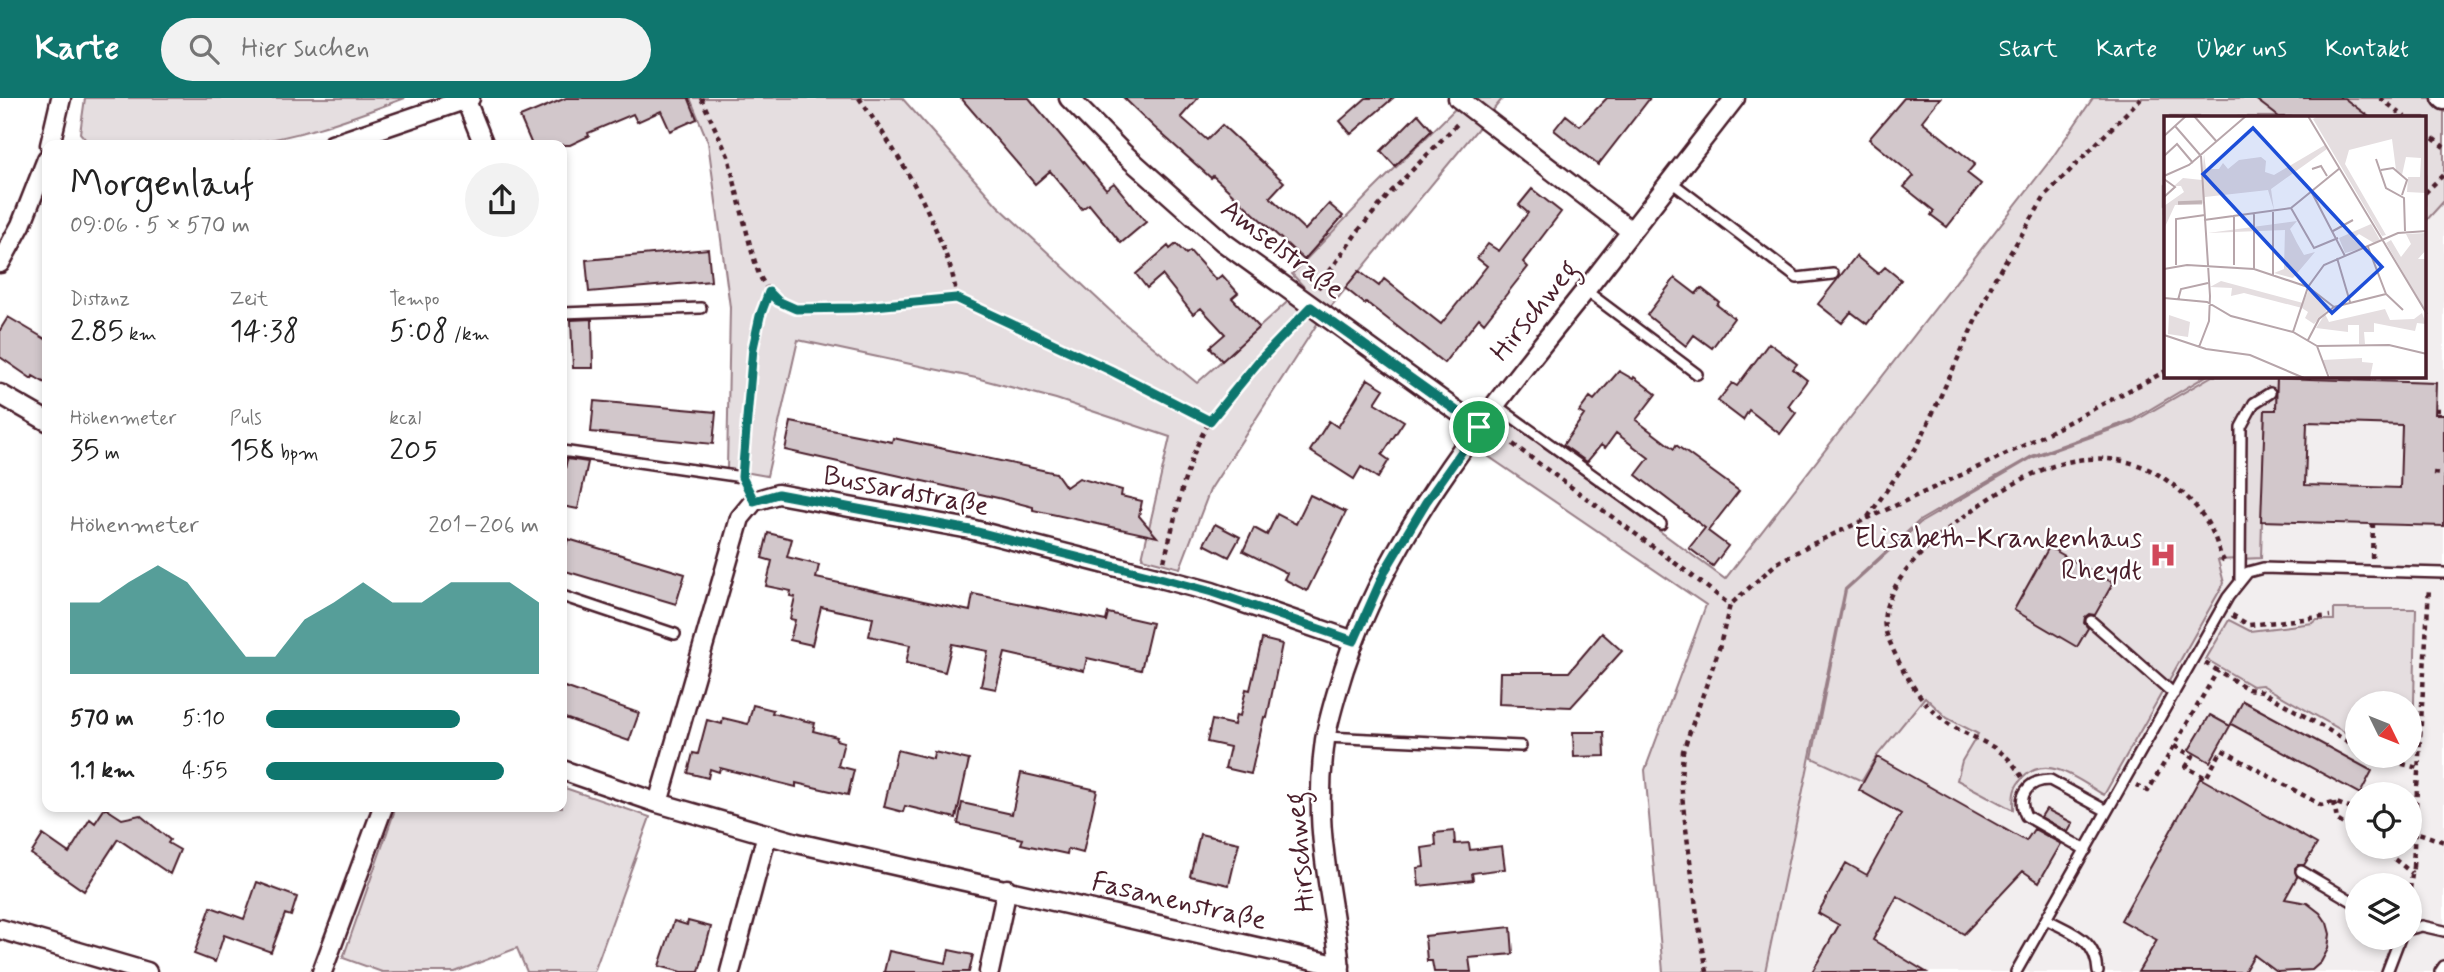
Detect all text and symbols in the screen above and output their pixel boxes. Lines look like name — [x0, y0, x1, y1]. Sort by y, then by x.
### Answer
search box — [161, 18, 651, 81]
text: Karte — [35, 27, 119, 71]
icon: search — [185, 30, 223, 68]
text: Hier suchen — [241, 32, 370, 66]
text: Start — [1998, 34, 2058, 65]
text: Karte — [2096, 34, 2157, 65]
text: Über uns — [2195, 34, 2287, 65]
text: Kontakt — [2325, 34, 2409, 65]
inset map — [2164, 116, 2426, 378]
text: Morgenlauf — [70, 160, 254, 209]
button: share — [465, 163, 539, 237]
street label: Amselstraße — [1213, 191, 1351, 309]
text: 09:06 · 5 × 570 m — [70, 211, 250, 241]
street label: Hirschweg — [1483, 252, 1590, 372]
text: Distanz — [70, 287, 130, 312]
text: Zeit — [230, 287, 268, 312]
text: Tempo — [389, 287, 440, 312]
text: 2.85 — [70, 312, 124, 351]
text: 14:38 — [230, 312, 299, 351]
text: 5:08 — [389, 312, 449, 351]
text: km — [124, 322, 157, 347]
text: /km — [449, 322, 490, 347]
pin — [1449, 397, 1509, 457]
text: Höhenmeter — [70, 406, 176, 431]
text: Puls — [230, 406, 262, 431]
text: kcal — [389, 406, 421, 431]
icon: arrive — [1460, 408, 1498, 446]
text: 35 — [70, 431, 100, 470]
text: 158 — [230, 431, 275, 470]
text: 205 — [389, 431, 438, 470]
text: m — [100, 441, 120, 466]
text: bpm — [275, 441, 319, 466]
street label: Bussardstraße — [820, 458, 992, 526]
text: Höhenmeter — [70, 511, 199, 541]
text: 201–206 m — [428, 511, 539, 541]
place label: Elisabeth-Krankenhaus Rheydt — [1854, 521, 2142, 590]
hospital icon: Elisabeth-Krankenhaus Rheydt — [2148, 540, 2178, 570]
north arrow — [2345, 691, 2422, 768]
map controls — [2345, 691, 2422, 950]
text: 570 m — [70, 704, 134, 734]
text: 5:10 — [182, 704, 225, 734]
text: 1.1 km — [70, 756, 135, 786]
text: 4:55 — [182, 756, 228, 786]
button: locate — [2345, 782, 2422, 859]
street label: Hirschweg — [1277, 790, 1328, 914]
street label: Fasanenstraße — [1088, 864, 1270, 940]
button: layers — [2345, 873, 2422, 950]

